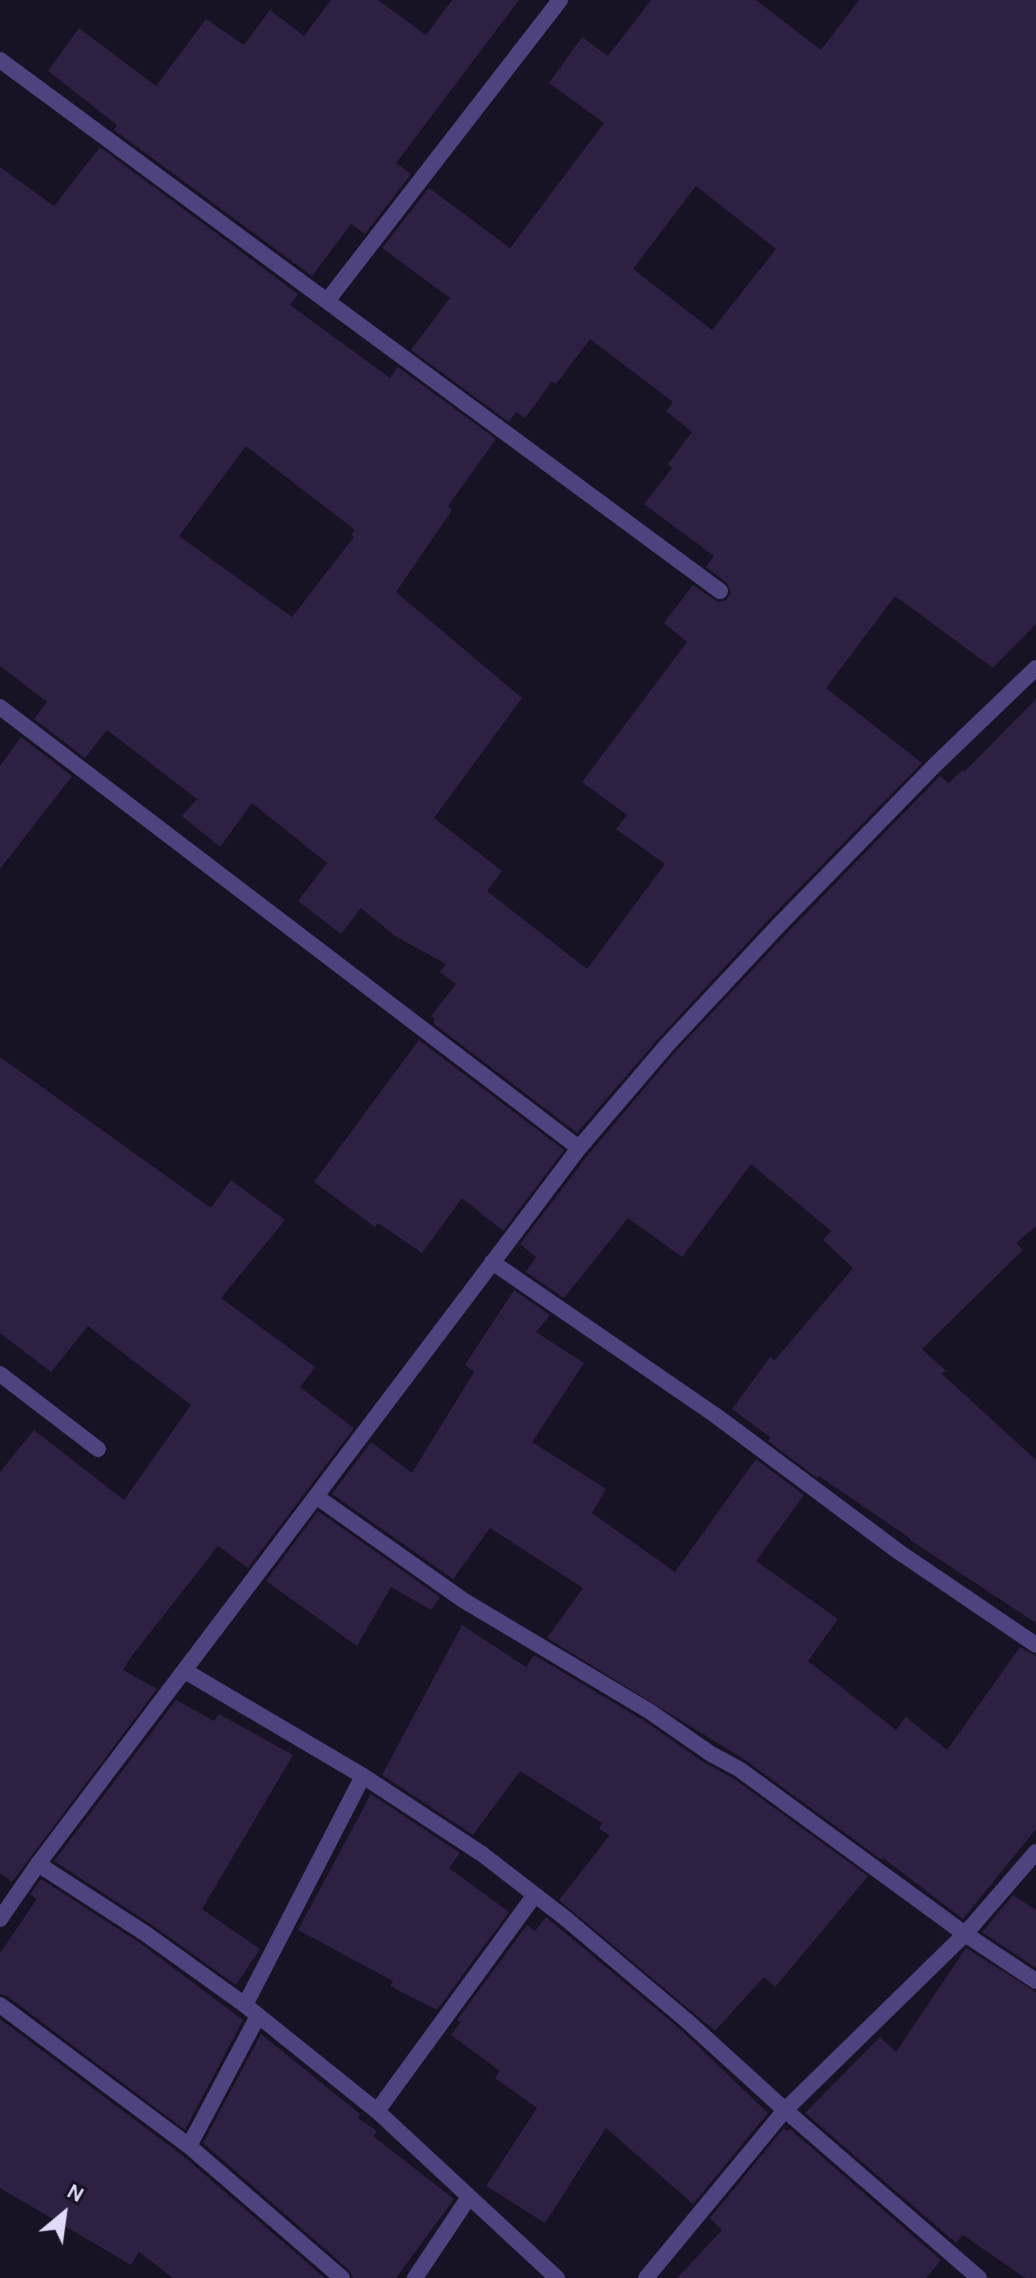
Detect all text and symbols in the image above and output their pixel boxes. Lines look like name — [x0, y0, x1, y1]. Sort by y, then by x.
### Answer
north arrow — [24, 2174, 104, 2254]
text: N — [62, 2178, 89, 2208]

